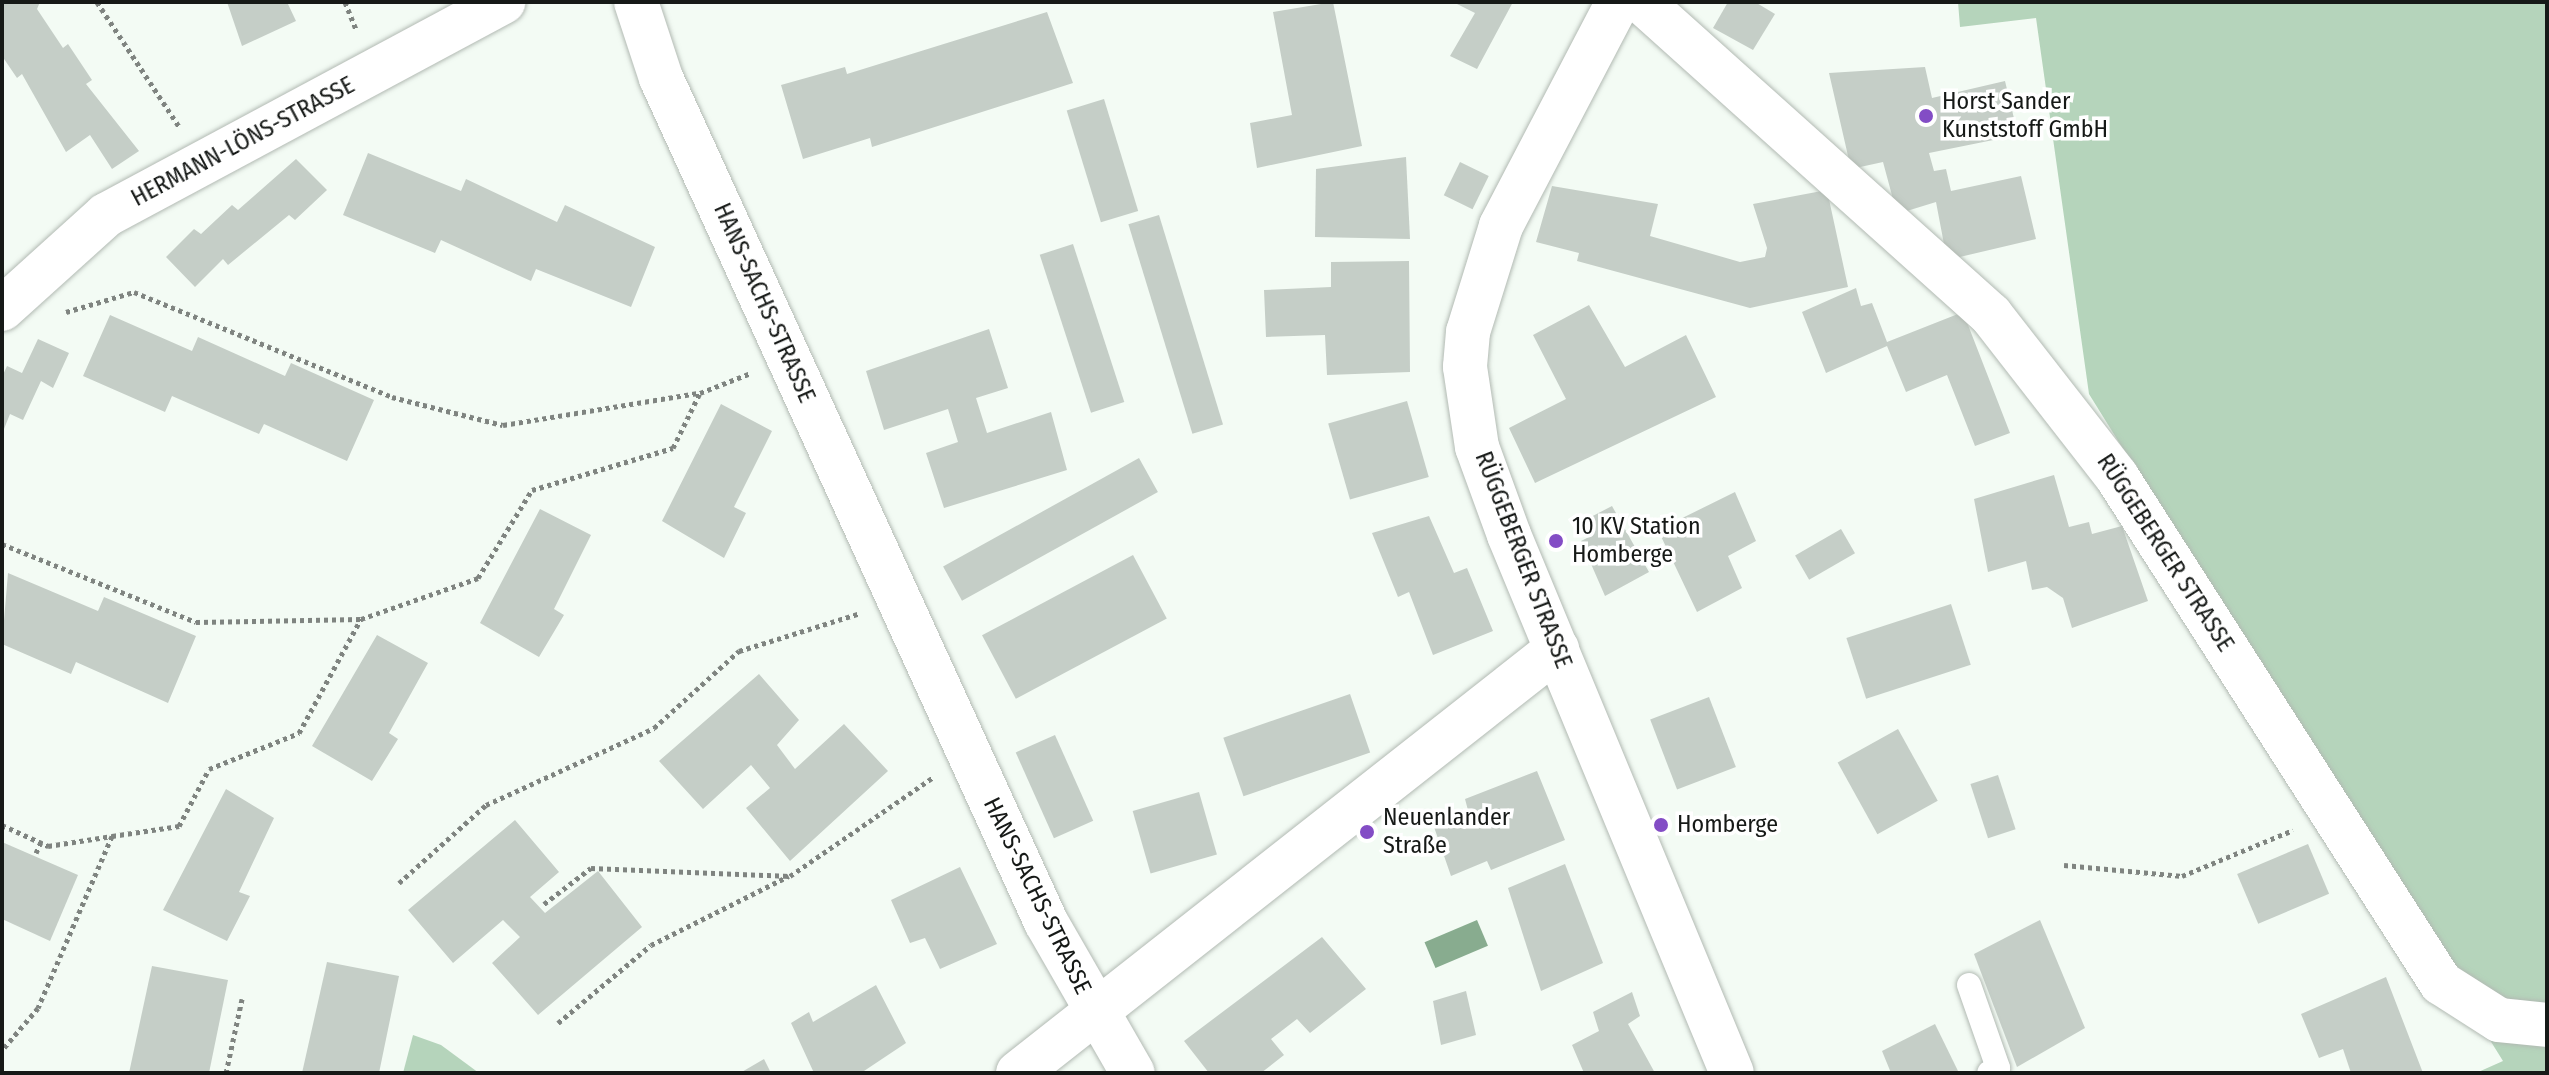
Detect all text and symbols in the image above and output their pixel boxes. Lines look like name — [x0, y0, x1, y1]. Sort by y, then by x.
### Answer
street label: HERMANN-LÖNS-STRASSE — [127, 71, 359, 213]
place label: Horst Sander Kunststoff GmbH — [1942, 88, 2108, 144]
marker: Horst Sander Kunststoff GmbH — [1917, 107, 1935, 125]
street label: HANS-SACHS-STRASSE — [707, 199, 821, 407]
street label: RÜGGEBERGER STRASSE — [1468, 448, 1578, 672]
street label: RÜGGEBERGER STRASSE — [2090, 449, 2240, 657]
place label: 10 KV Station Homberge — [1572, 513, 1701, 569]
marker: 10 KV Station Homberge — [1547, 532, 1565, 550]
street label: HANS-SACHS-STRASSE — [977, 793, 1097, 999]
place label: Neuenlander Straße — [1383, 804, 1510, 860]
place label: Homberge — [1677, 811, 1778, 839]
marker: Homberge — [1652, 816, 1670, 834]
marker: Neuenlander Straße — [1358, 823, 1376, 841]

